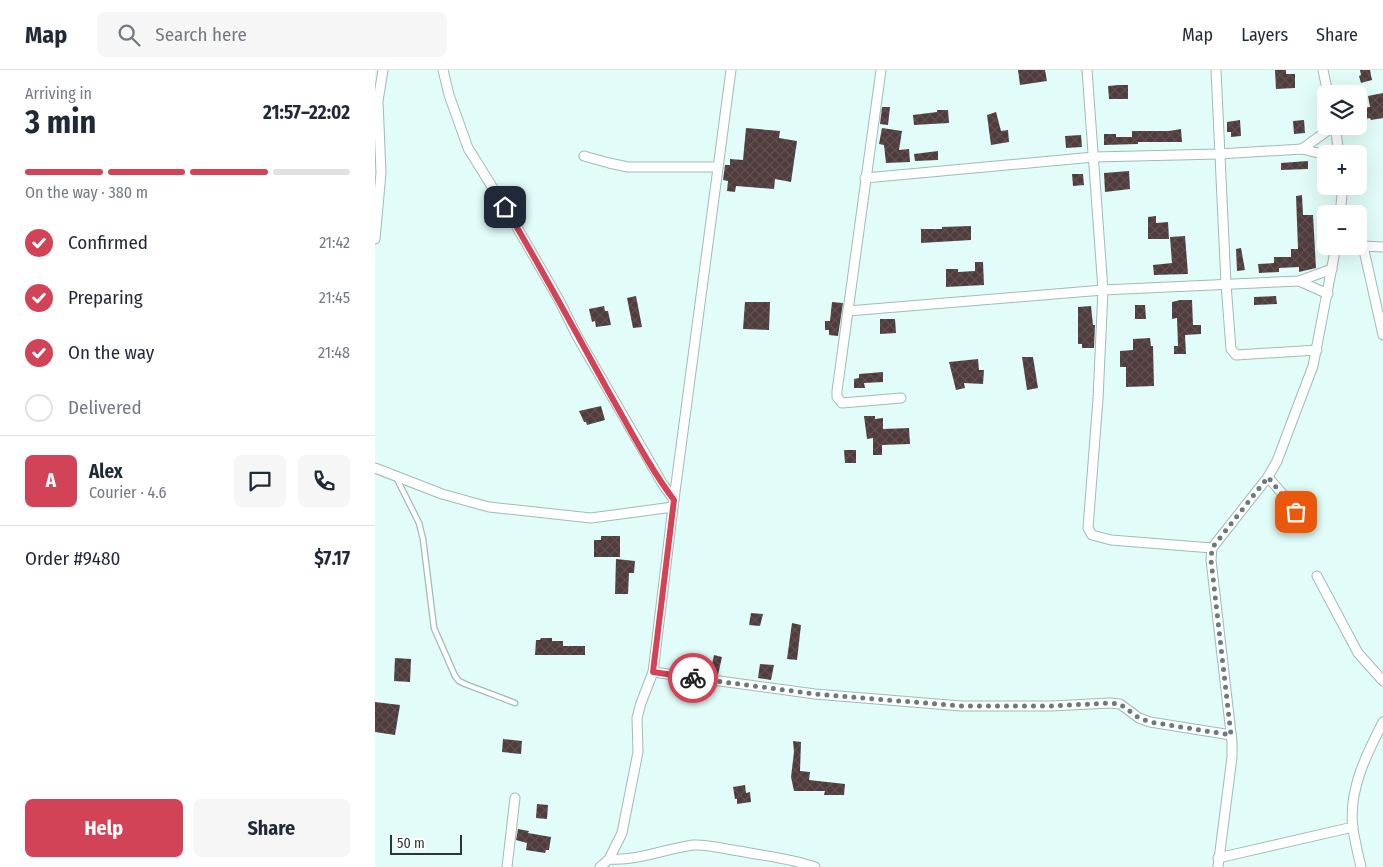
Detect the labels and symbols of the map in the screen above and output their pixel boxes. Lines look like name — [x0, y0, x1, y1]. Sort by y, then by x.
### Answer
pin — [484, 186, 526, 228]
pin — [1275, 491, 1317, 533]
courier — [668, 653, 718, 703]
scale bar — [390, 832, 463, 855]

